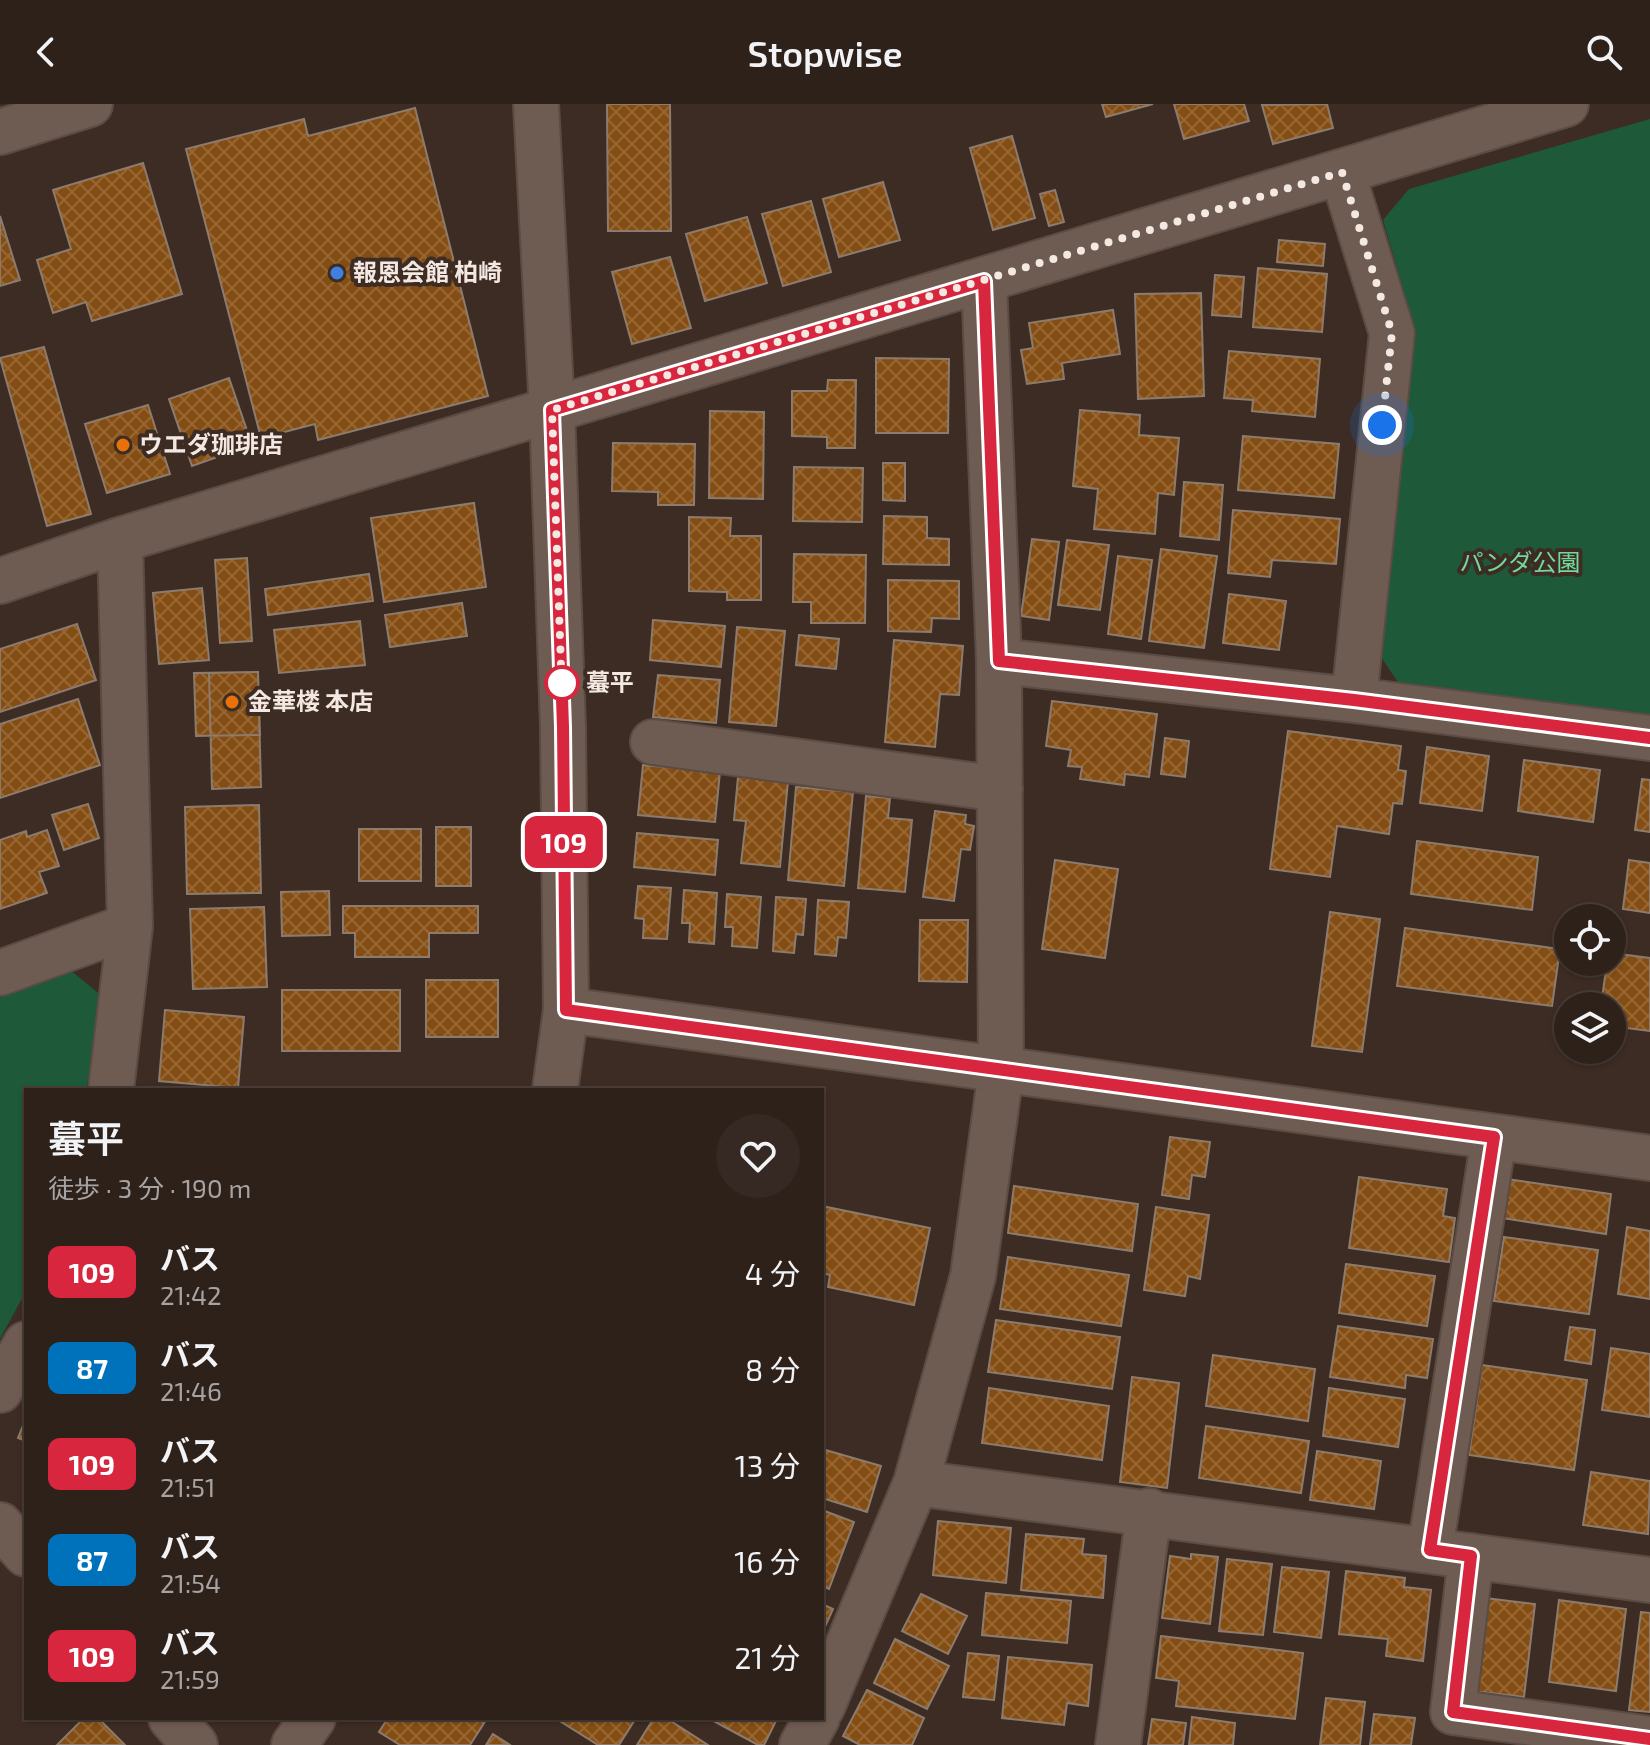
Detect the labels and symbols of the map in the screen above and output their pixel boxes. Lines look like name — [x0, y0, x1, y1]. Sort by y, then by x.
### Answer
place label: 報恩会館 柏崎 — [353, 257, 502, 286]
marker: 報恩会館 柏崎 — [328, 264, 346, 282]
your location — [1362, 405, 1402, 445]
place label: ウエダ珈琲店 — [139, 429, 283, 458]
marker: ウエダ珈琲店 — [114, 436, 132, 454]
park label: パンダ公園 — [1459, 547, 1581, 576]
marker: 蟇平 — [545, 666, 579, 700]
place label: 蟇平 — [586, 667, 634, 696]
place label: 金華楼 本店 — [248, 686, 373, 715]
marker: 金華楼 本店 — [223, 693, 241, 711]
line badge: 109 — [518, 816, 610, 868]

